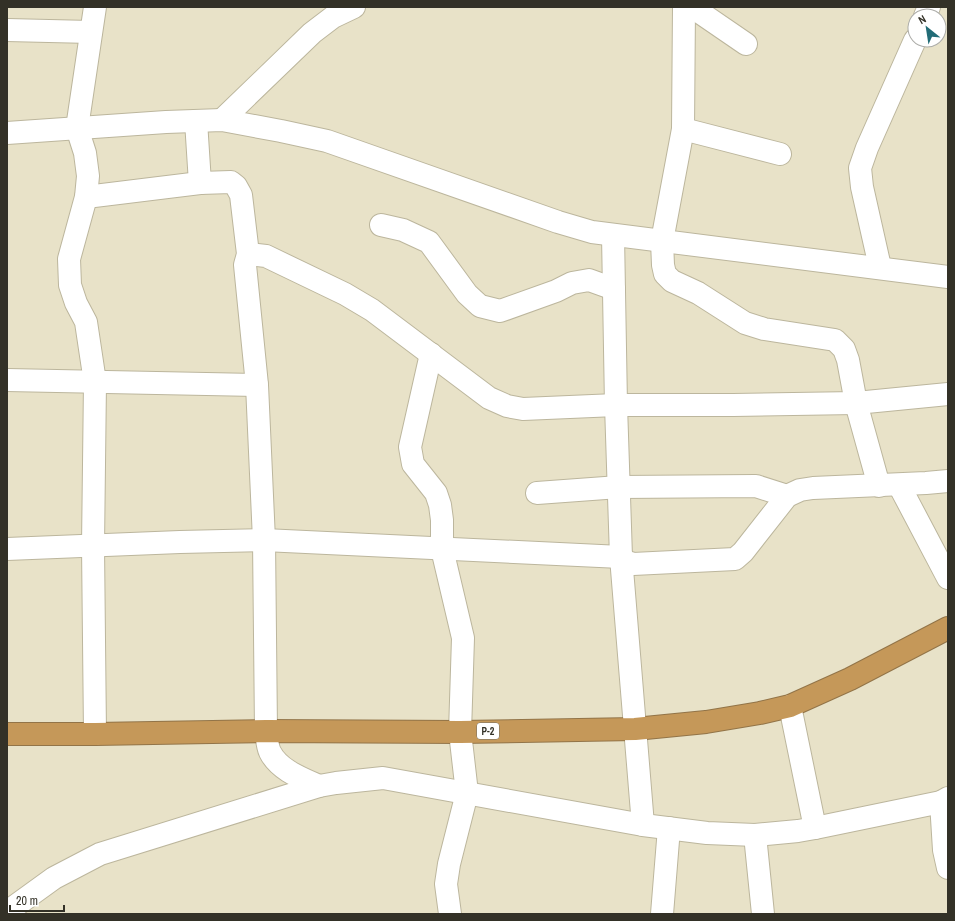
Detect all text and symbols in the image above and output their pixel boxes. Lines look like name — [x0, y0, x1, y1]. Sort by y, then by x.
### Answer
north arrow — [907, 8, 947, 48]
text: N — [916, 12, 928, 27]
road number: P-2 — [477, 723, 499, 739]
scale bar — [10, 887, 64, 913]
text: 20 m — [16, 893, 38, 909]

